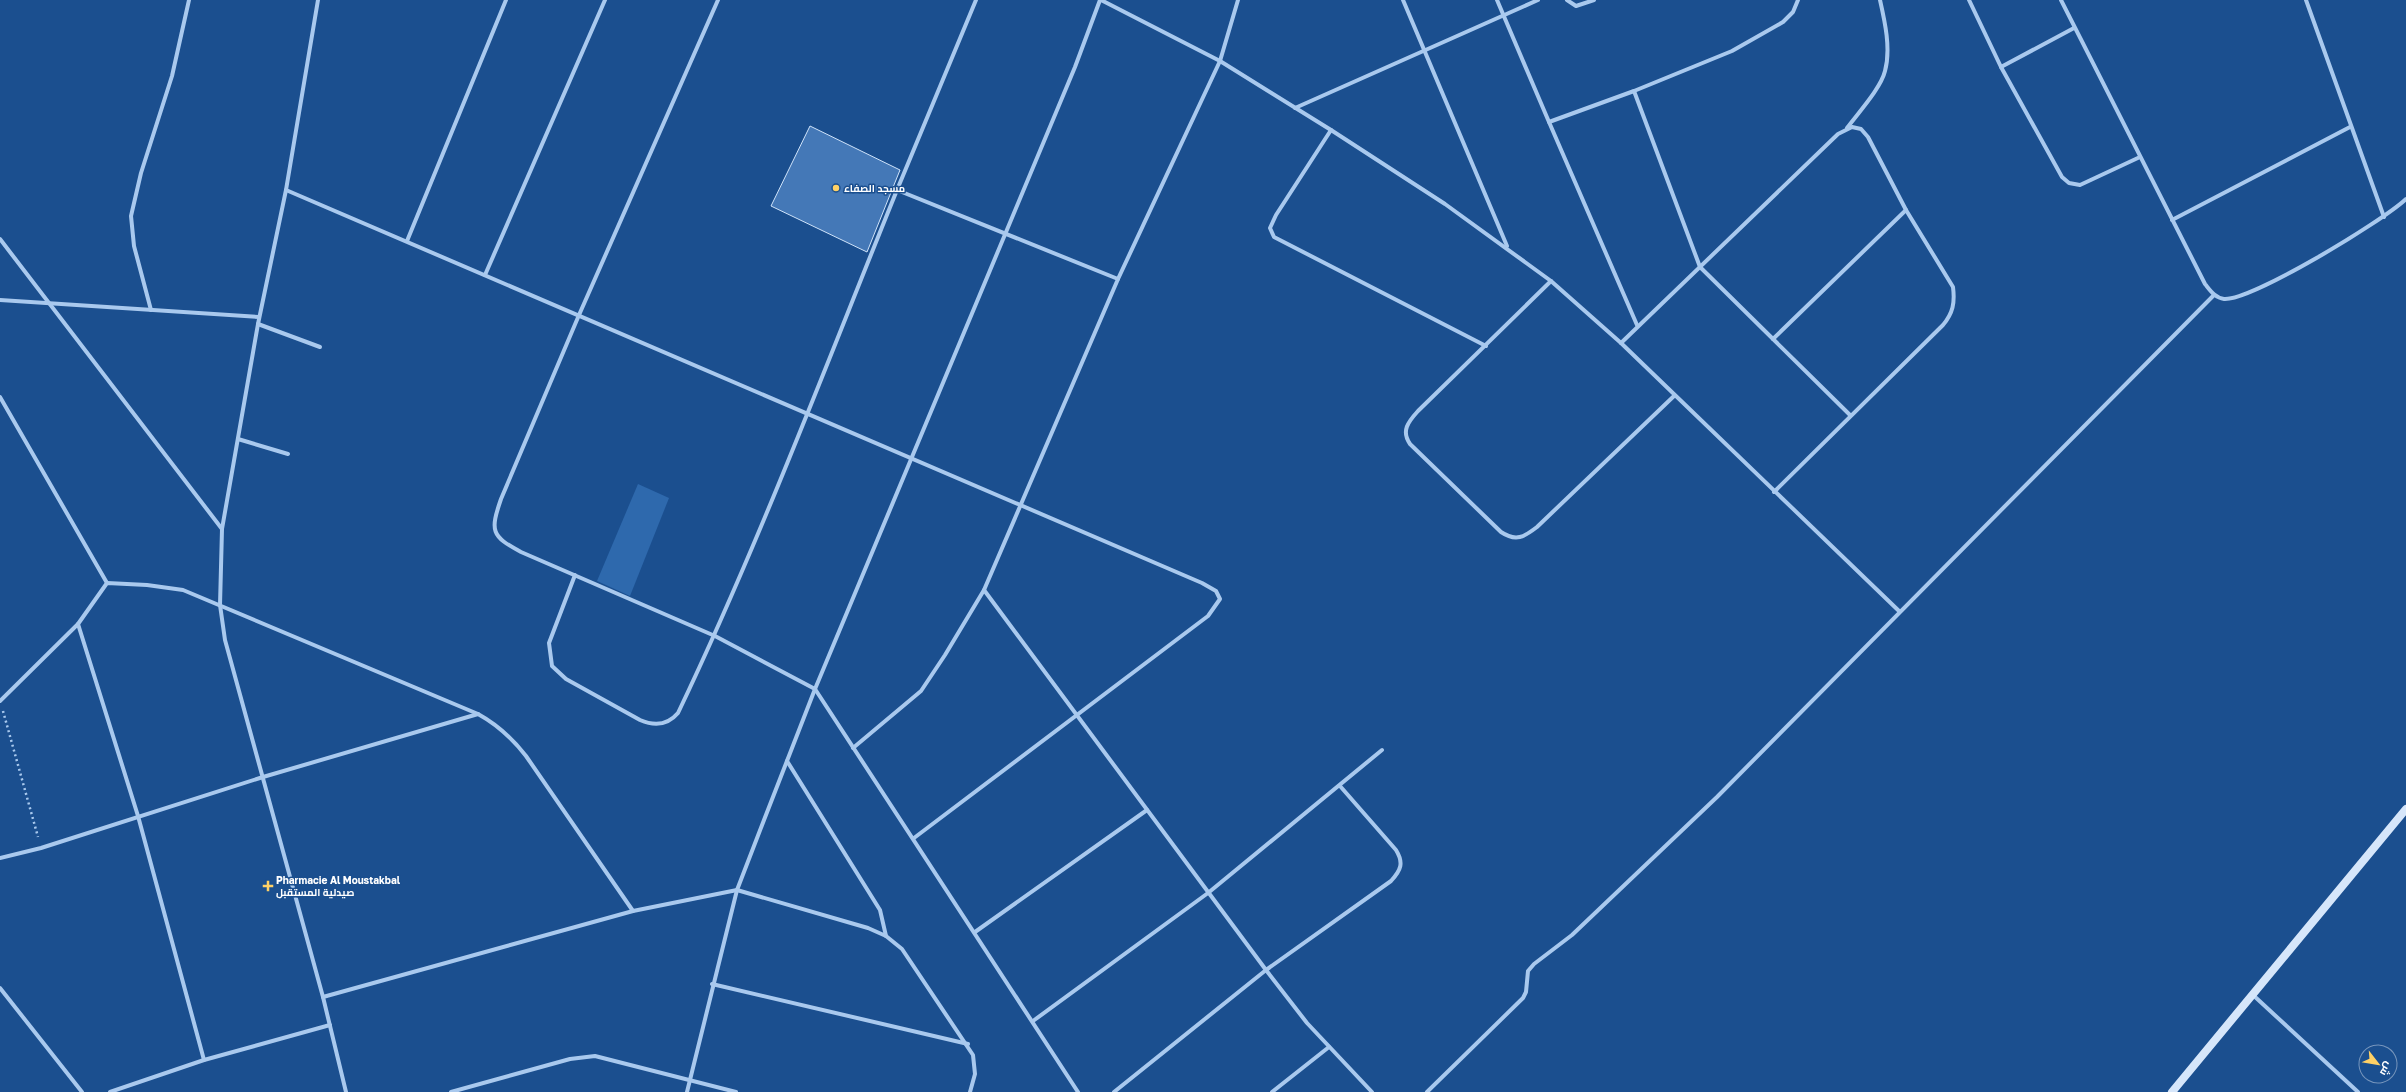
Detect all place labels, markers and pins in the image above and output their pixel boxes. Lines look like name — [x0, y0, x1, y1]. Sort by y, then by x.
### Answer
place label: مسجد الصفاء — [844, 182, 905, 195]
marker: مسجد الصفاء — [831, 183, 841, 193]
place label: Pharmacie Al Moustakbal صيدلية المستقبل — [276, 874, 401, 899]
marker: Pharmacie Al Moustakbal صيدلية المستقبل — [263, 881, 273, 891]

